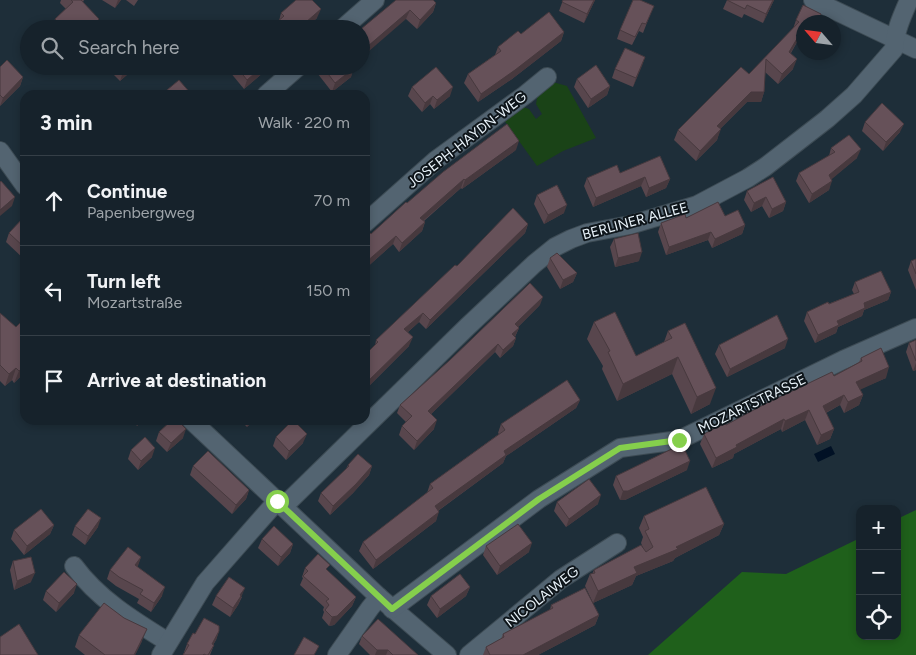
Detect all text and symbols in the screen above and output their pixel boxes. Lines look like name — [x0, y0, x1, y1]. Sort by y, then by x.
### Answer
north arrow — [796, 15, 841, 60]
search box — [20, 20, 370, 75]
icon: search — [38, 34, 66, 62]
text: Search here — [78, 36, 180, 59]
street label: JOSEPH-HAYDN-WEG — [404, 88, 530, 192]
text: 3 min — [40, 110, 92, 135]
text: Walk · 220 m — [258, 113, 350, 132]
text: Continue — [87, 180, 167, 203]
icon: ahead — [40, 187, 68, 215]
text: 70 m — [314, 191, 350, 210]
street label: BERLINER ALLEE — [580, 199, 690, 243]
text: Papenbergweg — [87, 203, 195, 222]
text: Turn left — [87, 270, 161, 293]
icon: left — [40, 277, 68, 305]
text: 150 m — [306, 281, 350, 300]
text: Mozartstraße — [87, 293, 182, 312]
icon: arrive — [40, 367, 68, 395]
text: Arrive at destination — [87, 369, 266, 392]
street label: MOZARTSTRASSE — [695, 371, 809, 437]
route end — [668, 429, 691, 452]
route start — [266, 490, 289, 513]
map controls — [856, 505, 901, 640]
button: + — [856, 505, 901, 550]
button: − — [856, 550, 901, 595]
street label: NICOLAIWEG — [502, 563, 582, 631]
button: locate — [856, 595, 901, 640]

